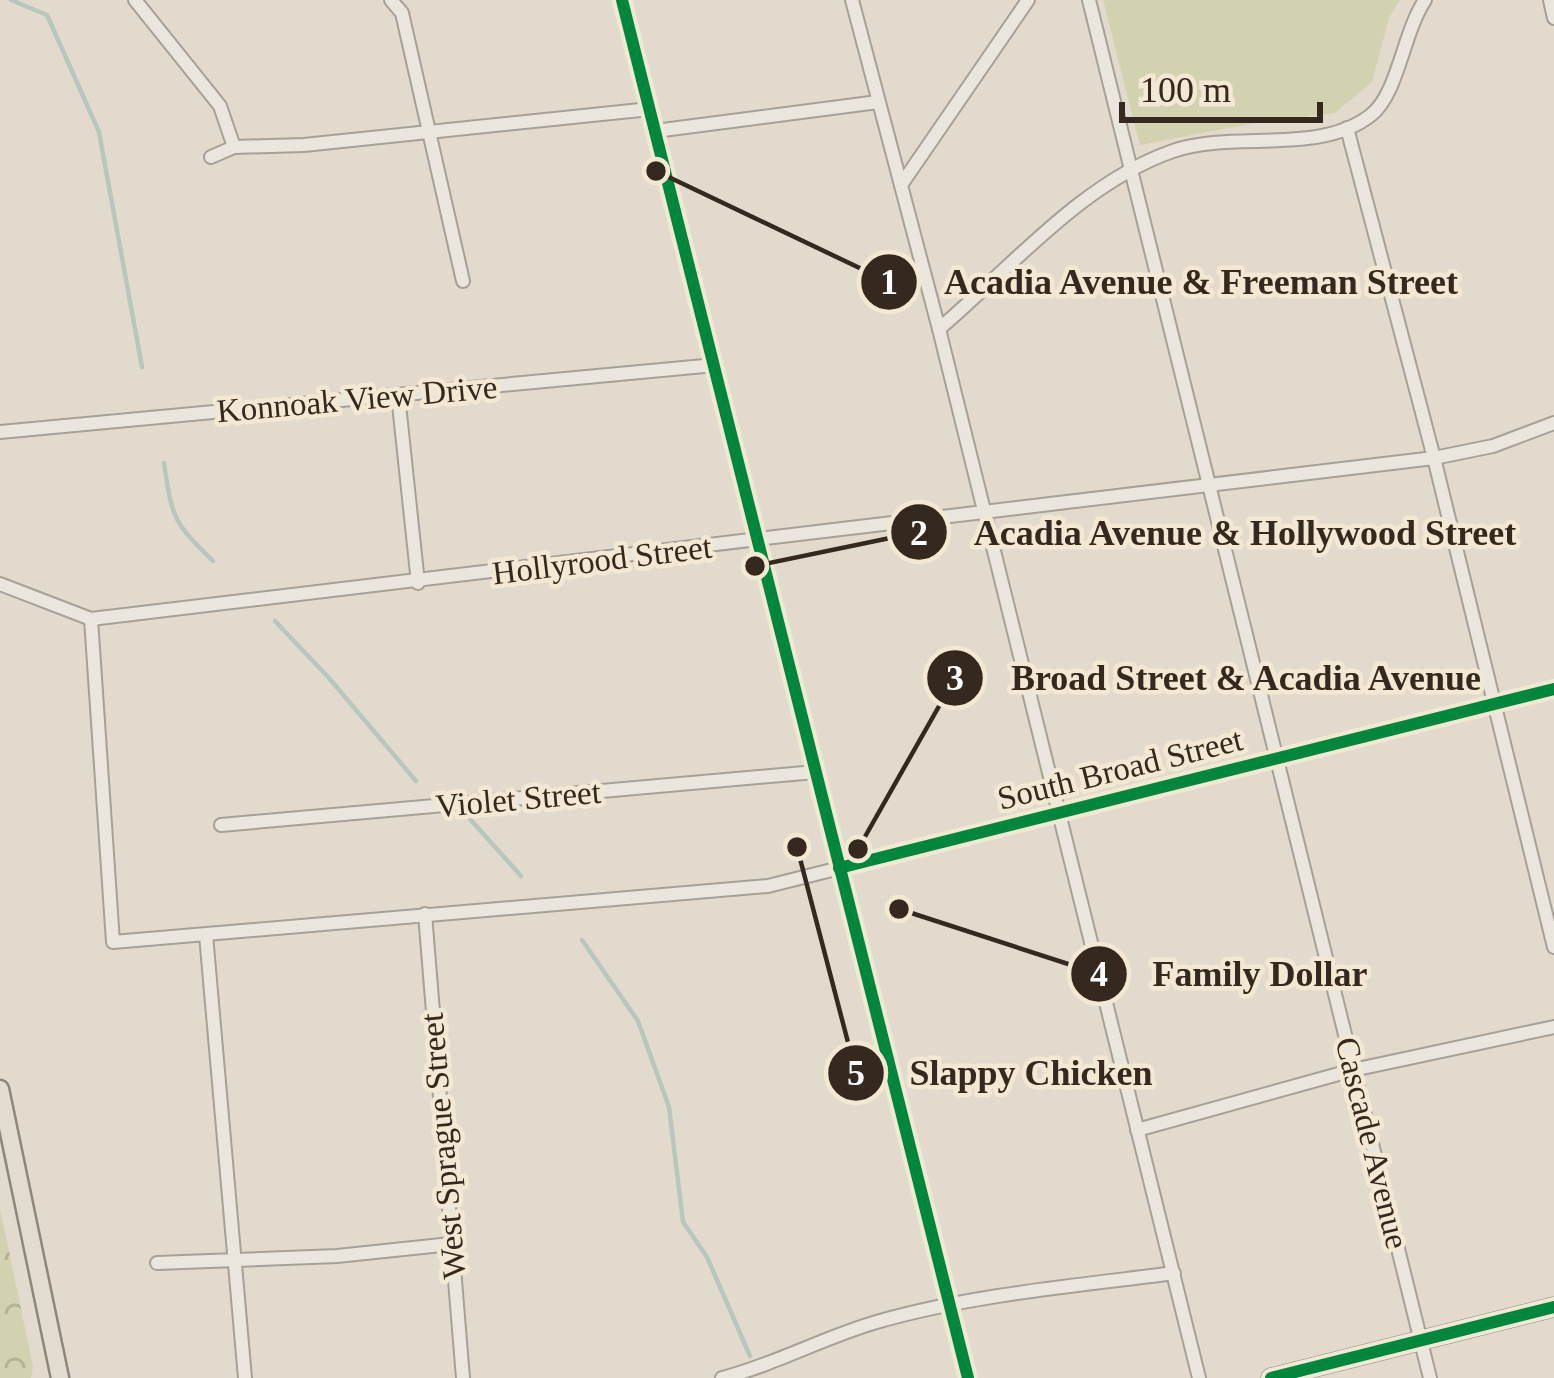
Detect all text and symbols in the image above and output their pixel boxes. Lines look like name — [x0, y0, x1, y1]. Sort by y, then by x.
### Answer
scale bar — [1122, 48, 1320, 122]
text: 100 m — [1140, 70, 1231, 110]
callout: Acadia Avenue & Freeman Street — [859, 246, 1483, 318]
text: 1 — [880, 262, 898, 302]
text: Acadia Avenue & Freeman Street — [944, 262, 1458, 302]
street label: Konnoak View Drive — [215, 369, 499, 429]
callout: Acadia Avenue & Hollywood Street — [889, 496, 1541, 568]
text: 2 — [910, 513, 928, 553]
text: Acadia Avenue & Hollywood Street — [974, 513, 1516, 553]
street label: Hollyrood Street — [490, 529, 714, 591]
callout: Broad Street & Acadia Avenue — [925, 642, 1507, 714]
text: 3 — [946, 658, 964, 698]
text: Broad Street & Acadia Avenue — [1011, 658, 1481, 698]
street label: South Broad Street — [994, 721, 1246, 817]
street label: Violet Street — [434, 774, 602, 824]
callout: Family Dollar — [1069, 938, 1392, 1010]
text: 4 — [1090, 954, 1108, 994]
text: Family Dollar — [1153, 954, 1368, 994]
street label: West Sprague Street — [413, 1012, 473, 1280]
street label: Cascade Avenue — [1328, 1034, 1416, 1252]
callout: Slappy Chicken — [826, 1037, 1177, 1109]
text: 5 — [847, 1053, 865, 1093]
text: Slappy Chicken — [909, 1053, 1153, 1093]

